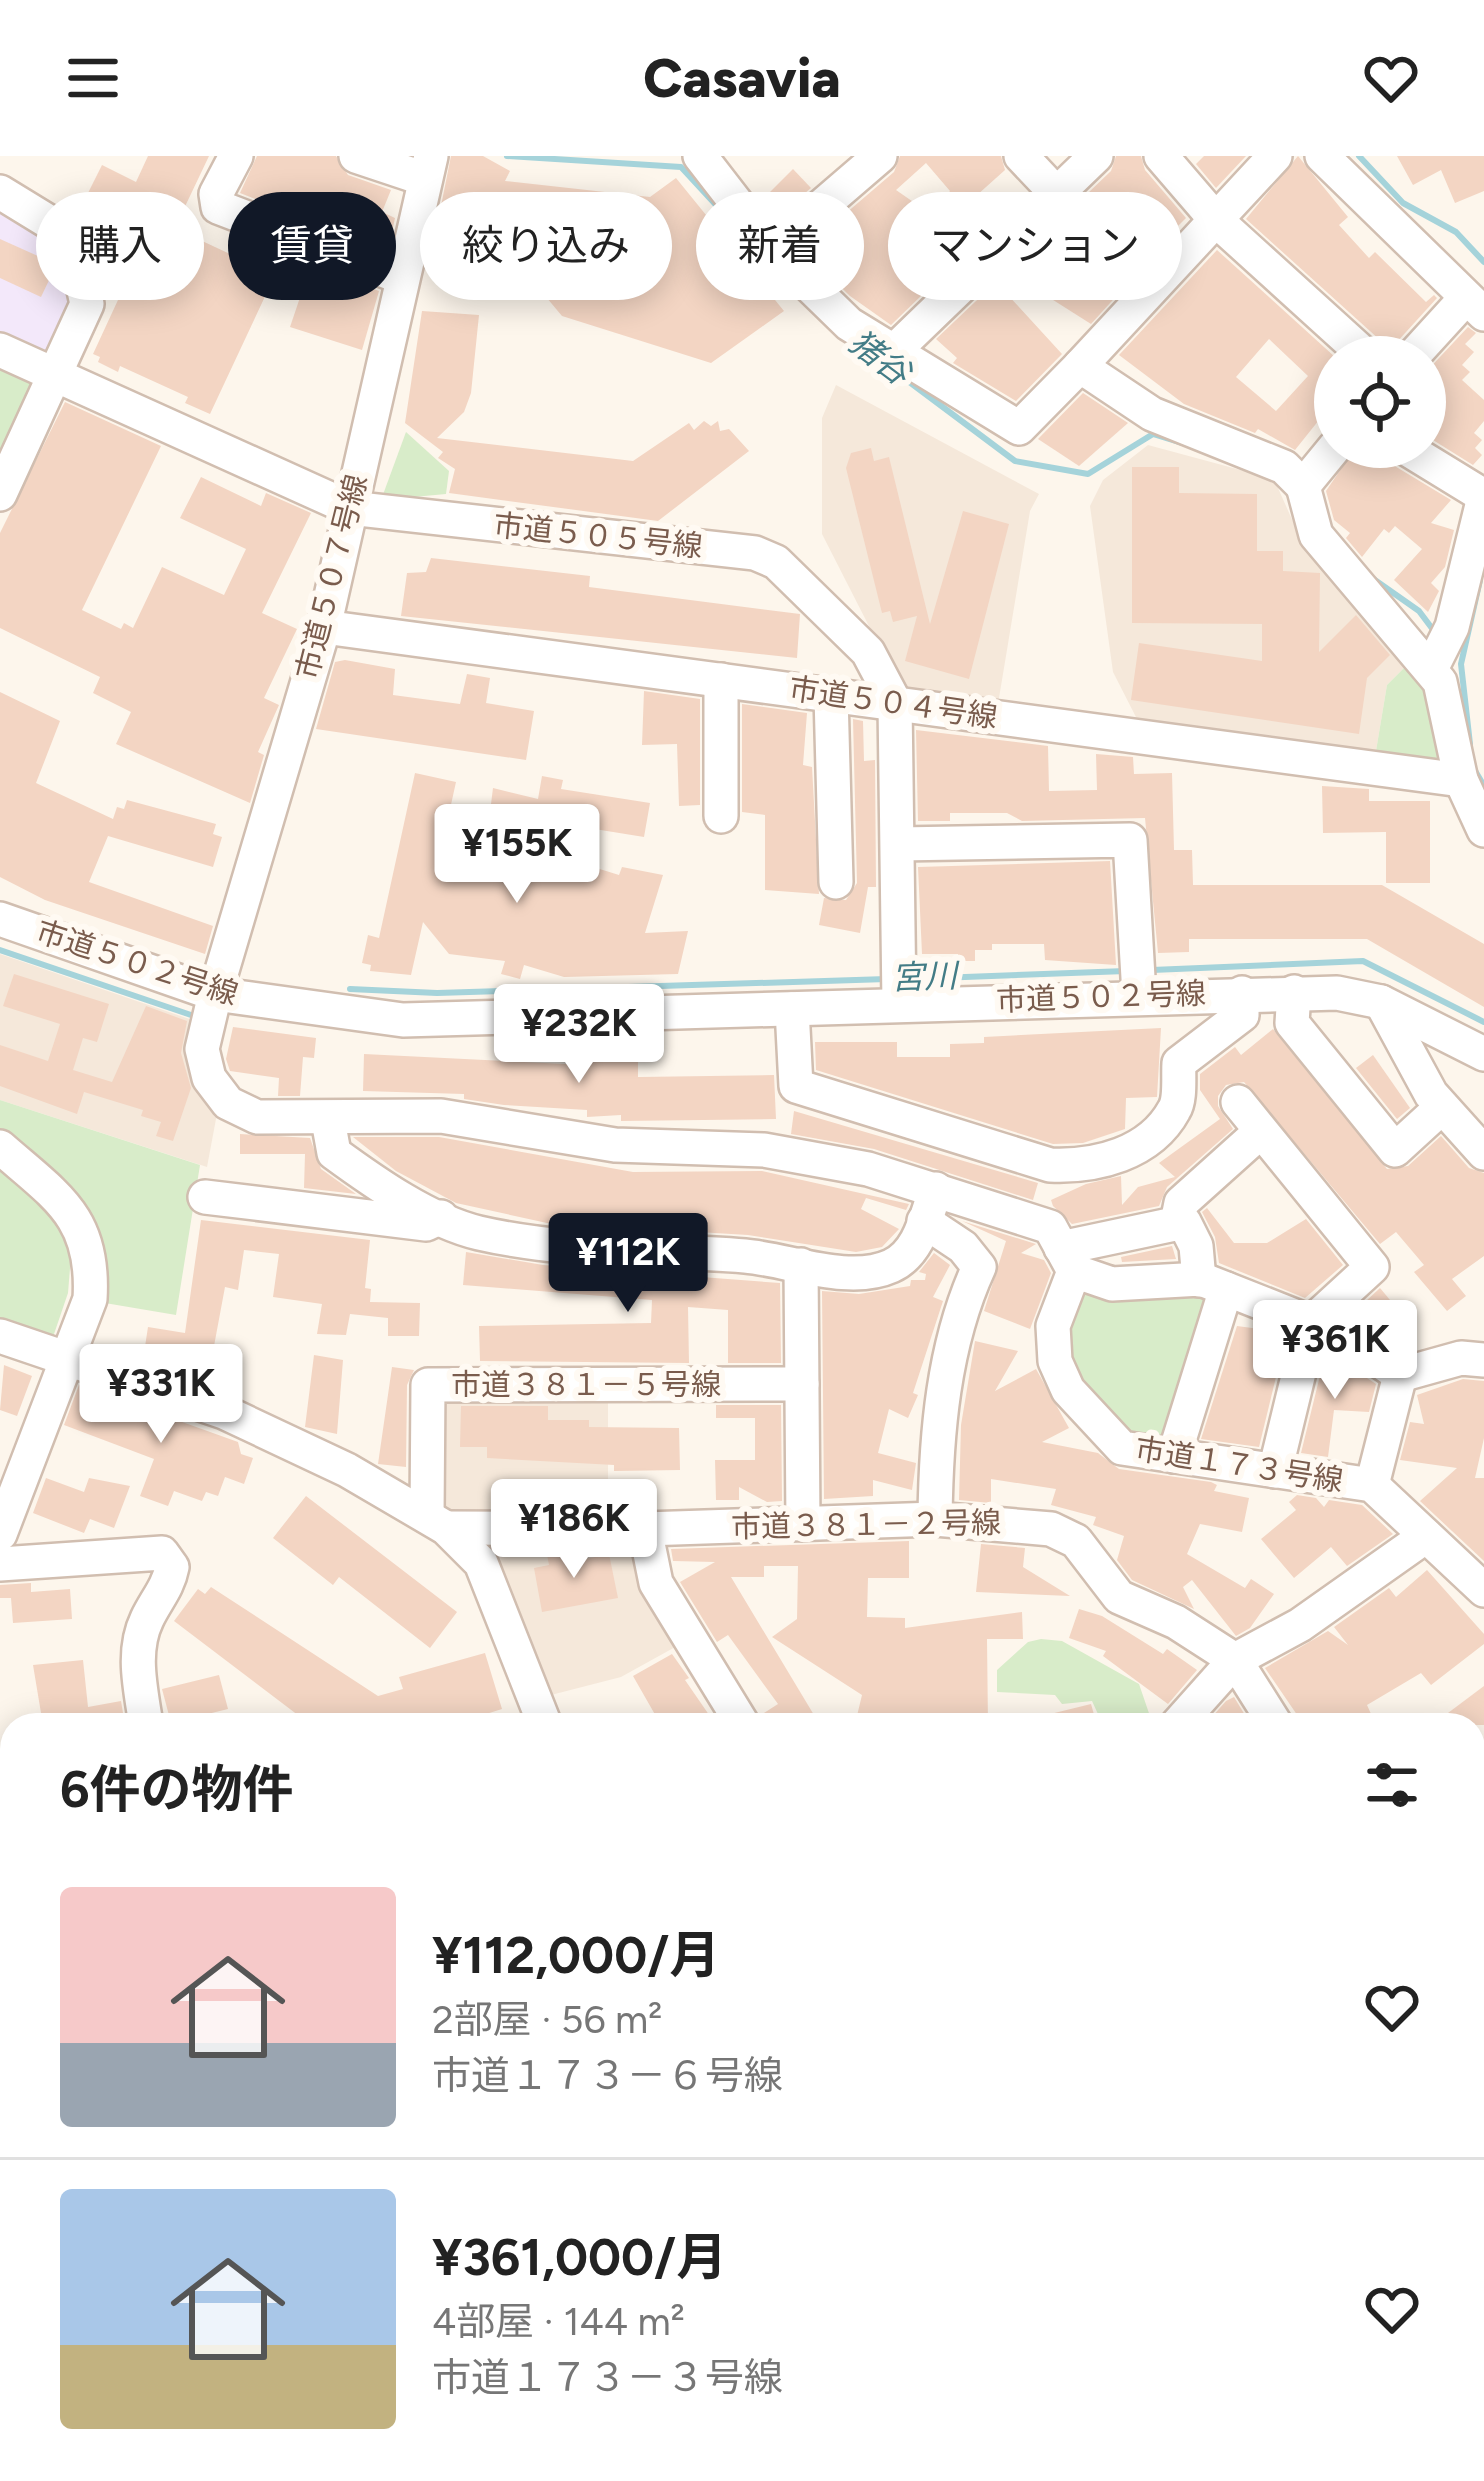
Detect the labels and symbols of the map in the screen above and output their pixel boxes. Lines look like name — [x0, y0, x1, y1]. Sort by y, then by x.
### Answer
water label: 猪谷 — [842, 322, 920, 395]
street label: 市道５０７号線 — [288, 471, 375, 683]
street label: 市道５０５号線 — [492, 506, 704, 565]
street label: 市道５０４号線 — [787, 670, 1000, 735]
pin: ¥155K — [433, 804, 601, 906]
street label: 市道５０２号線 — [32, 912, 243, 1013]
water label: 宮川 — [890, 956, 961, 997]
street label: 市道５０２号線 — [995, 974, 1207, 1019]
pin: ¥232K — [495, 984, 663, 1086]
pin: ¥112K — [544, 1213, 712, 1315]
pin: ¥361K — [1251, 1300, 1419, 1402]
pin: ¥331K — [77, 1344, 245, 1446]
street label: 市道３８１－５号線 — [451, 1366, 721, 1403]
street label: 市道１７３号線 — [1132, 1430, 1346, 1499]
pin: ¥186K — [490, 1479, 658, 1581]
street label: 市道３８１－２号線 — [731, 1504, 1001, 1545]

